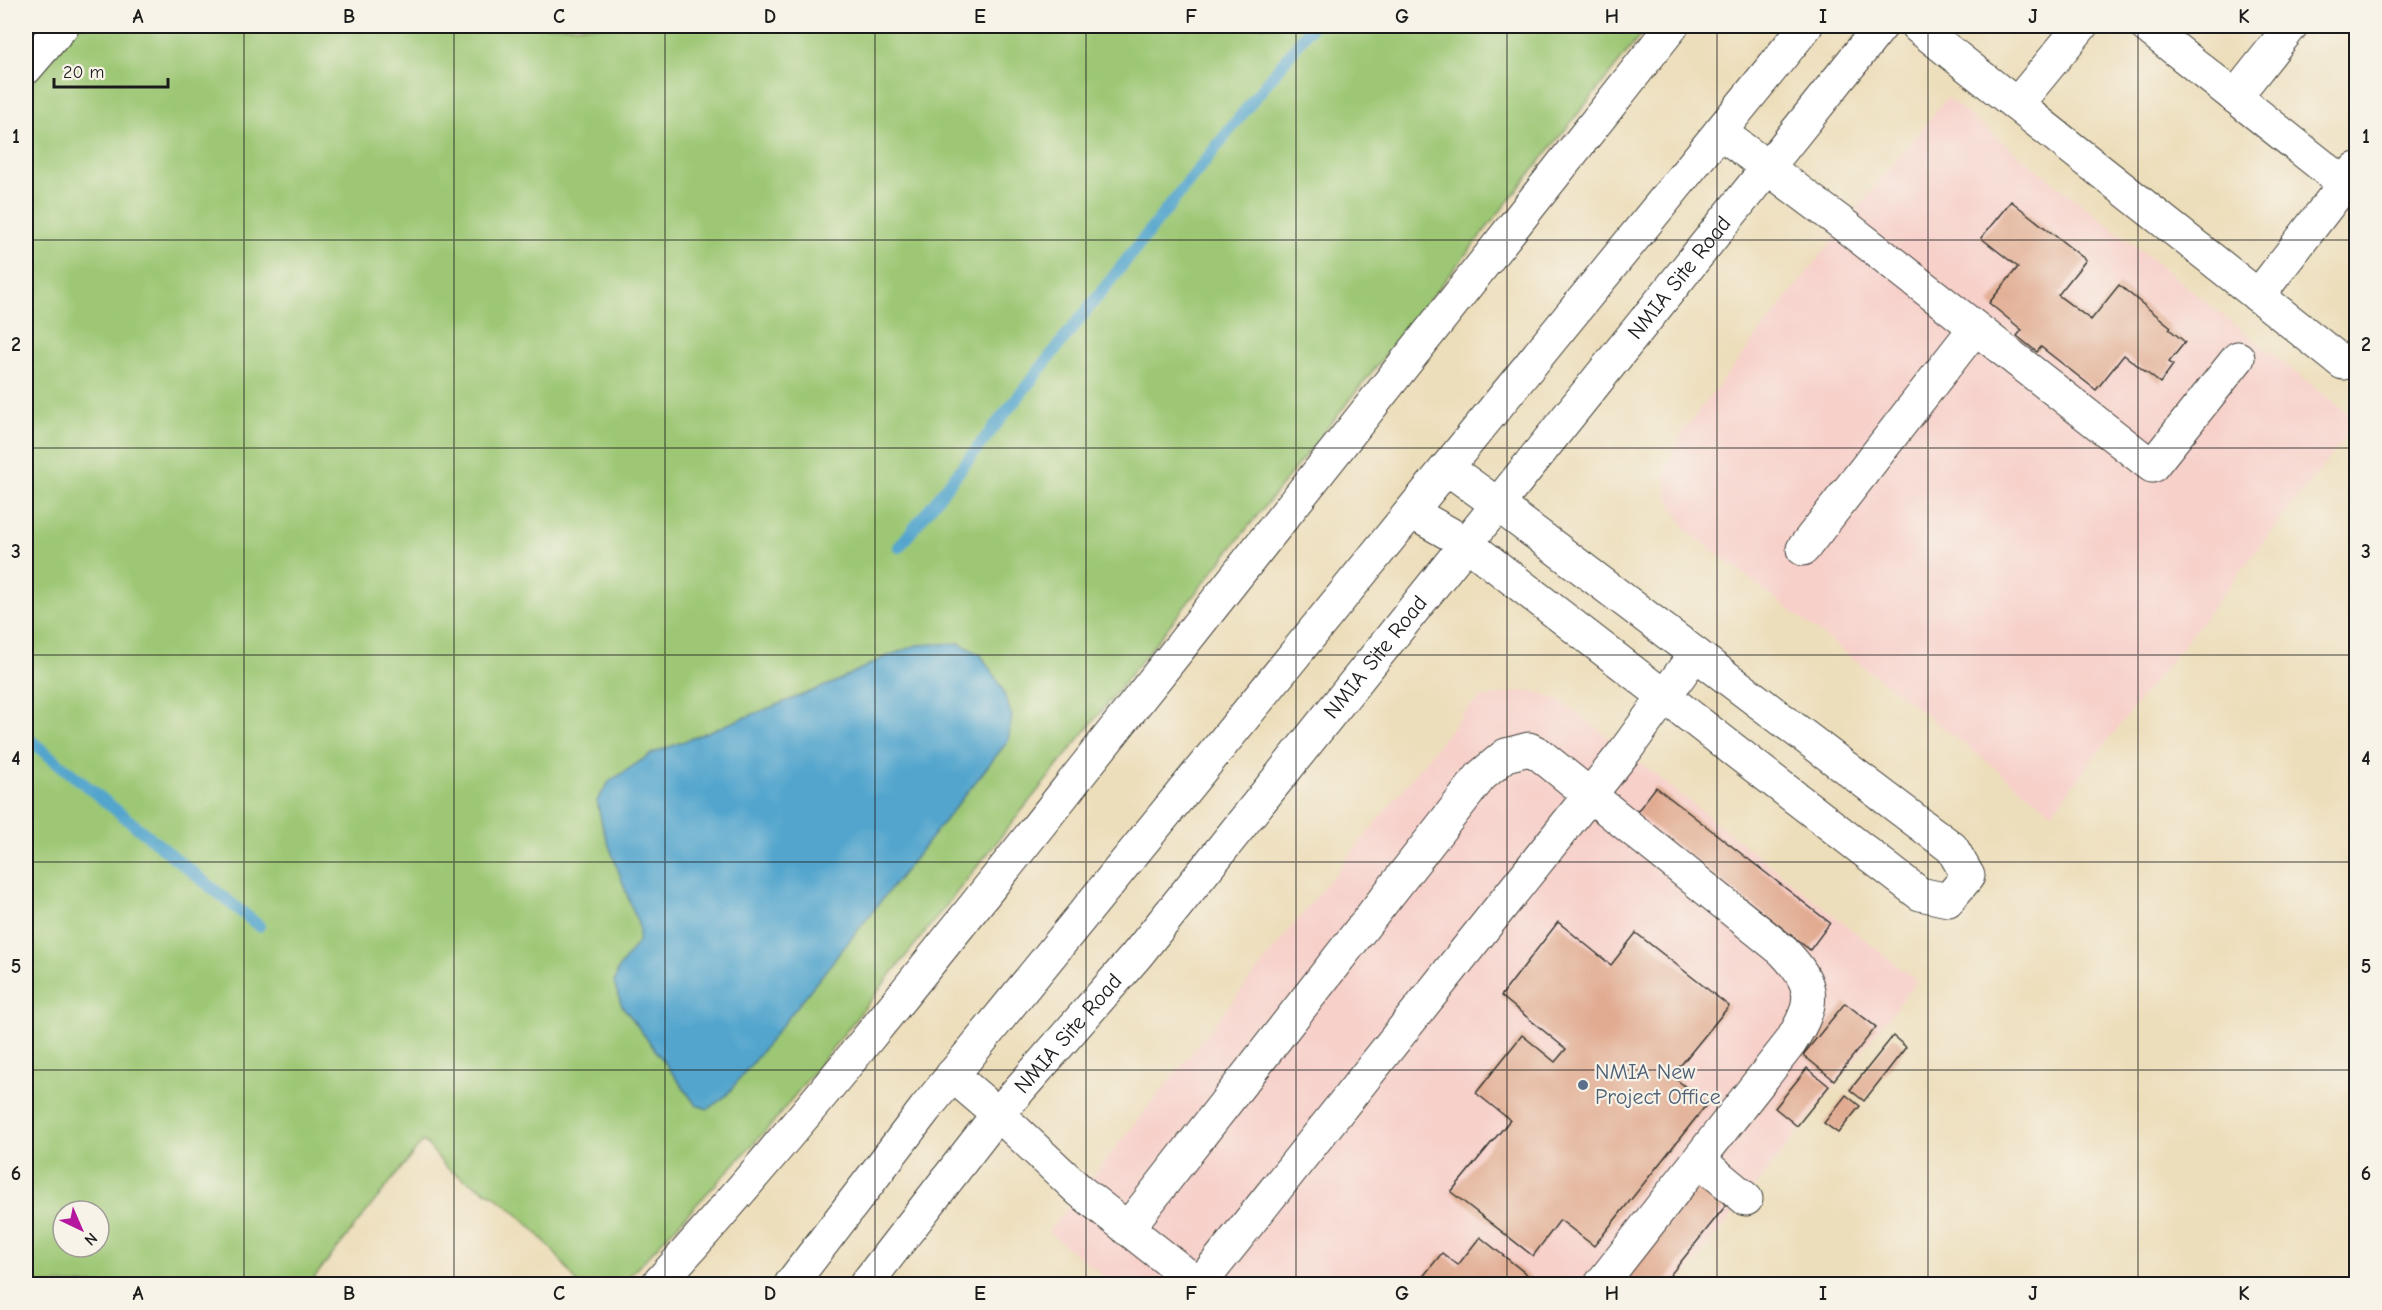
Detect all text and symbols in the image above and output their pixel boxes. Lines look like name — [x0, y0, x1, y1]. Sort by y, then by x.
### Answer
text: A — [132, 5, 144, 28]
text: B — [343, 5, 355, 28]
text: C — [553, 5, 565, 28]
text: D — [764, 5, 776, 28]
text: E — [974, 5, 986, 28]
text: F — [1185, 5, 1197, 28]
text: G — [1395, 5, 1409, 28]
text: H — [1605, 5, 1619, 28]
text: I — [1819, 5, 1827, 28]
text: J — [2028, 5, 2038, 28]
text: K — [2238, 5, 2250, 28]
scale bar — [54, 51, 168, 89]
text: 20 m — [63, 62, 104, 83]
text: 1 — [12, 125, 20, 148]
text: 1 — [2362, 125, 2370, 148]
street label: NMIA Site Road — [1622, 211, 1736, 345]
text: 2 — [11, 333, 21, 356]
text: 2 — [2361, 333, 2371, 356]
text: 3 — [11, 540, 21, 563]
text: 3 — [2361, 540, 2371, 563]
street label: NMIA Site Road — [1318, 590, 1433, 724]
text: 4 — [11, 747, 21, 770]
text: 4 — [2361, 747, 2371, 770]
text: 5 — [11, 955, 21, 978]
text: 5 — [2361, 955, 2371, 978]
street label: NMIA Site Road — [1009, 968, 1128, 1099]
place label: NMIA New Project Office — [1595, 1059, 1721, 1110]
marker: NMIA New Project Office — [1576, 1078, 1590, 1092]
text: 6 — [11, 1162, 21, 1185]
text: 6 — [2361, 1162, 2371, 1185]
north arrow — [51, 1199, 111, 1259]
text: N — [81, 1229, 101, 1249]
text: A — [132, 1282, 144, 1305]
text: B — [343, 1282, 355, 1305]
text: C — [553, 1282, 565, 1305]
text: D — [764, 1282, 776, 1305]
text: E — [974, 1282, 986, 1305]
text: F — [1185, 1282, 1197, 1305]
text: G — [1395, 1282, 1409, 1305]
text: H — [1605, 1282, 1619, 1305]
text: I — [1819, 1282, 1827, 1305]
text: J — [2028, 1282, 2038, 1305]
text: K — [2238, 1282, 2250, 1305]

